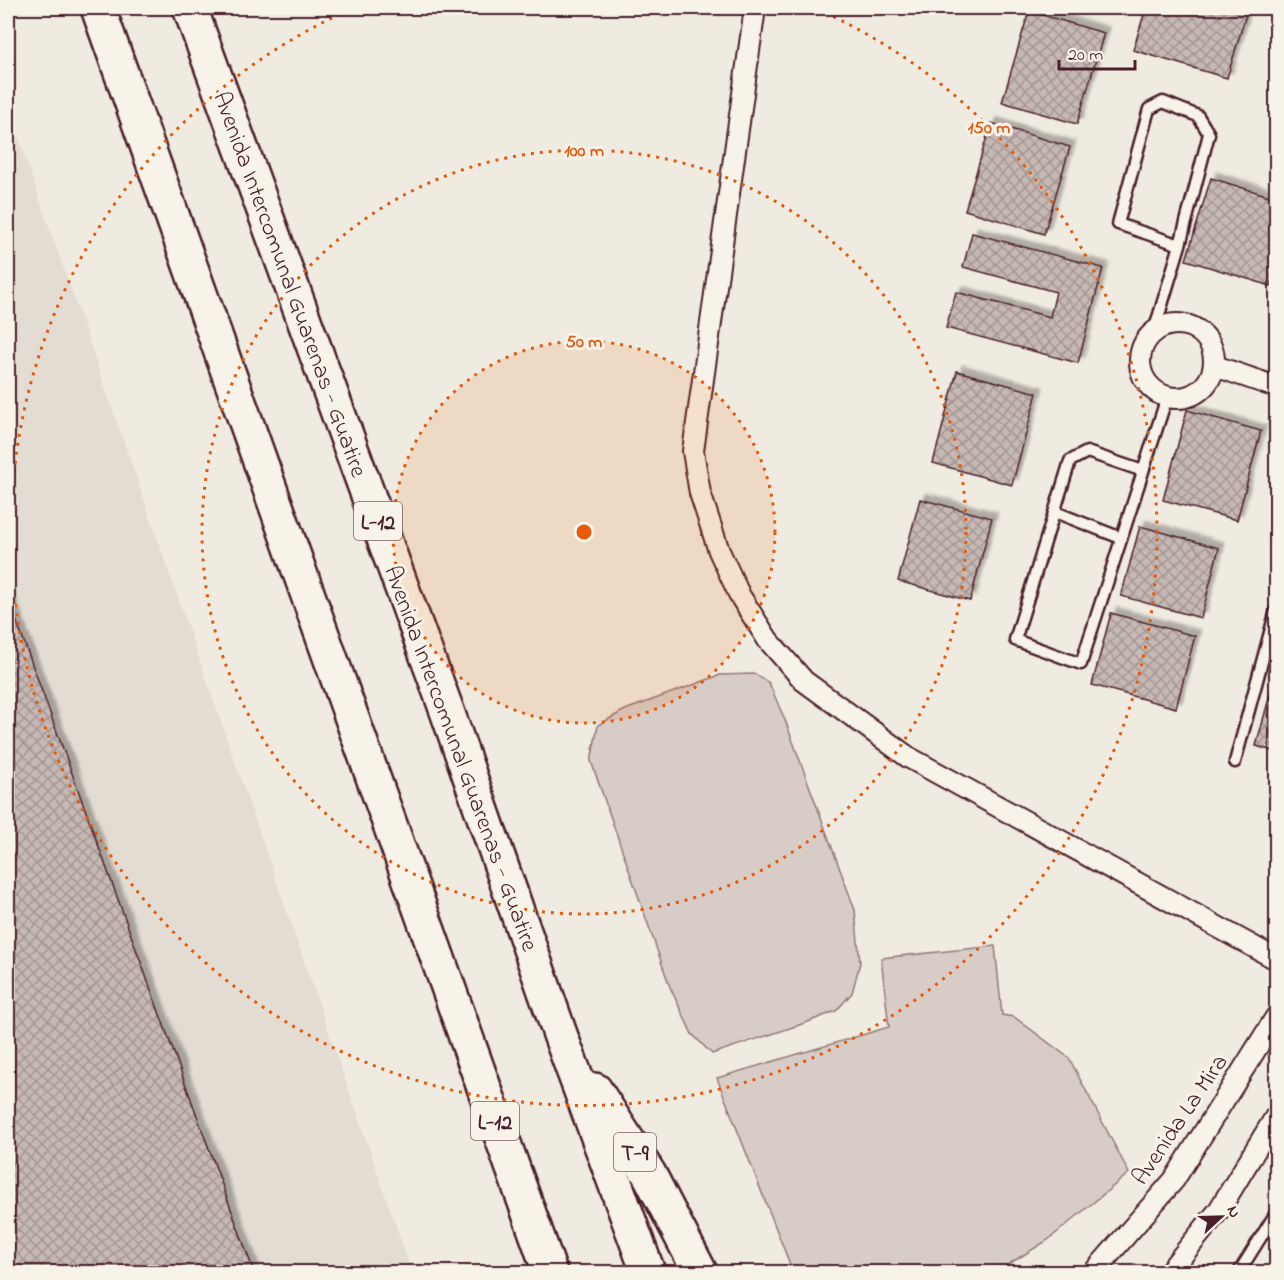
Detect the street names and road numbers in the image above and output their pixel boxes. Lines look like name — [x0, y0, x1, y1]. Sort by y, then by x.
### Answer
street label: Avenida Intercomunal Guarenas - Guatire — [202, 87, 375, 483]
road number: L-12 — [354, 502, 402, 540]
street label: Avenida Intercomunal Guarenas - Guatire — [373, 561, 546, 957]
street label: Avenida La Mira — [1124, 1048, 1238, 1193]
road number: L-12 — [471, 1102, 519, 1140]
road number: T-9 — [614, 1133, 656, 1171]

